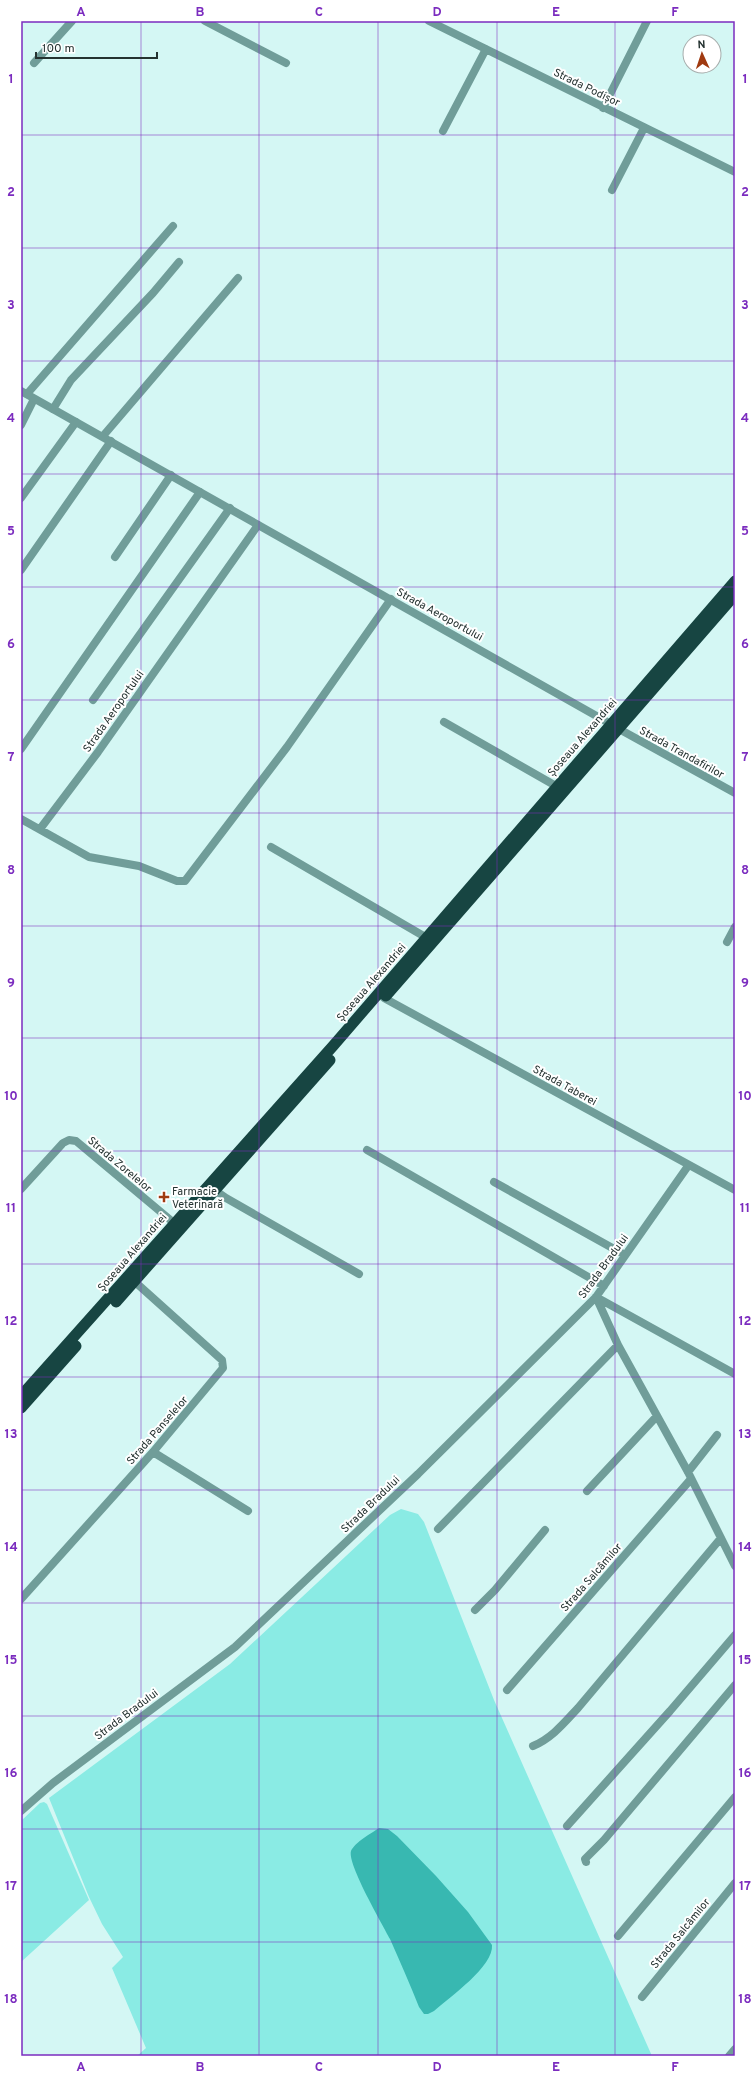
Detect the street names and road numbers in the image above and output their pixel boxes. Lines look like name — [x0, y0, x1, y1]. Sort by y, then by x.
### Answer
street label: Strada Podișor — [551, 66, 623, 110]
street label: Strada Aeroportului — [394, 585, 485, 644]
street label: Strada Aeroportului — [80, 668, 147, 755]
street label: Șoseaua Alexandriei — [545, 696, 620, 780]
street label: Strada Trandafirilor — [637, 724, 727, 782]
street label: Șoseaua Alexandriei — [334, 941, 409, 1025]
street label: Strada Taberei — [530, 1063, 599, 1109]
street label: Strada Zorelelor — [84, 1134, 155, 1196]
street label: Șoseaua Alexandriei — [95, 1211, 170, 1295]
street label: Strada Bradului — [576, 1232, 632, 1302]
street label: Strada Panselelor — [124, 1393, 192, 1468]
street label: Strada Bradului — [338, 1473, 403, 1536]
street label: Strada Salcâmilor — [558, 1540, 626, 1615]
street label: Strada Bradului — [92, 1686, 161, 1743]
street label: Strada Salcâmilor — [648, 1895, 714, 1972]

